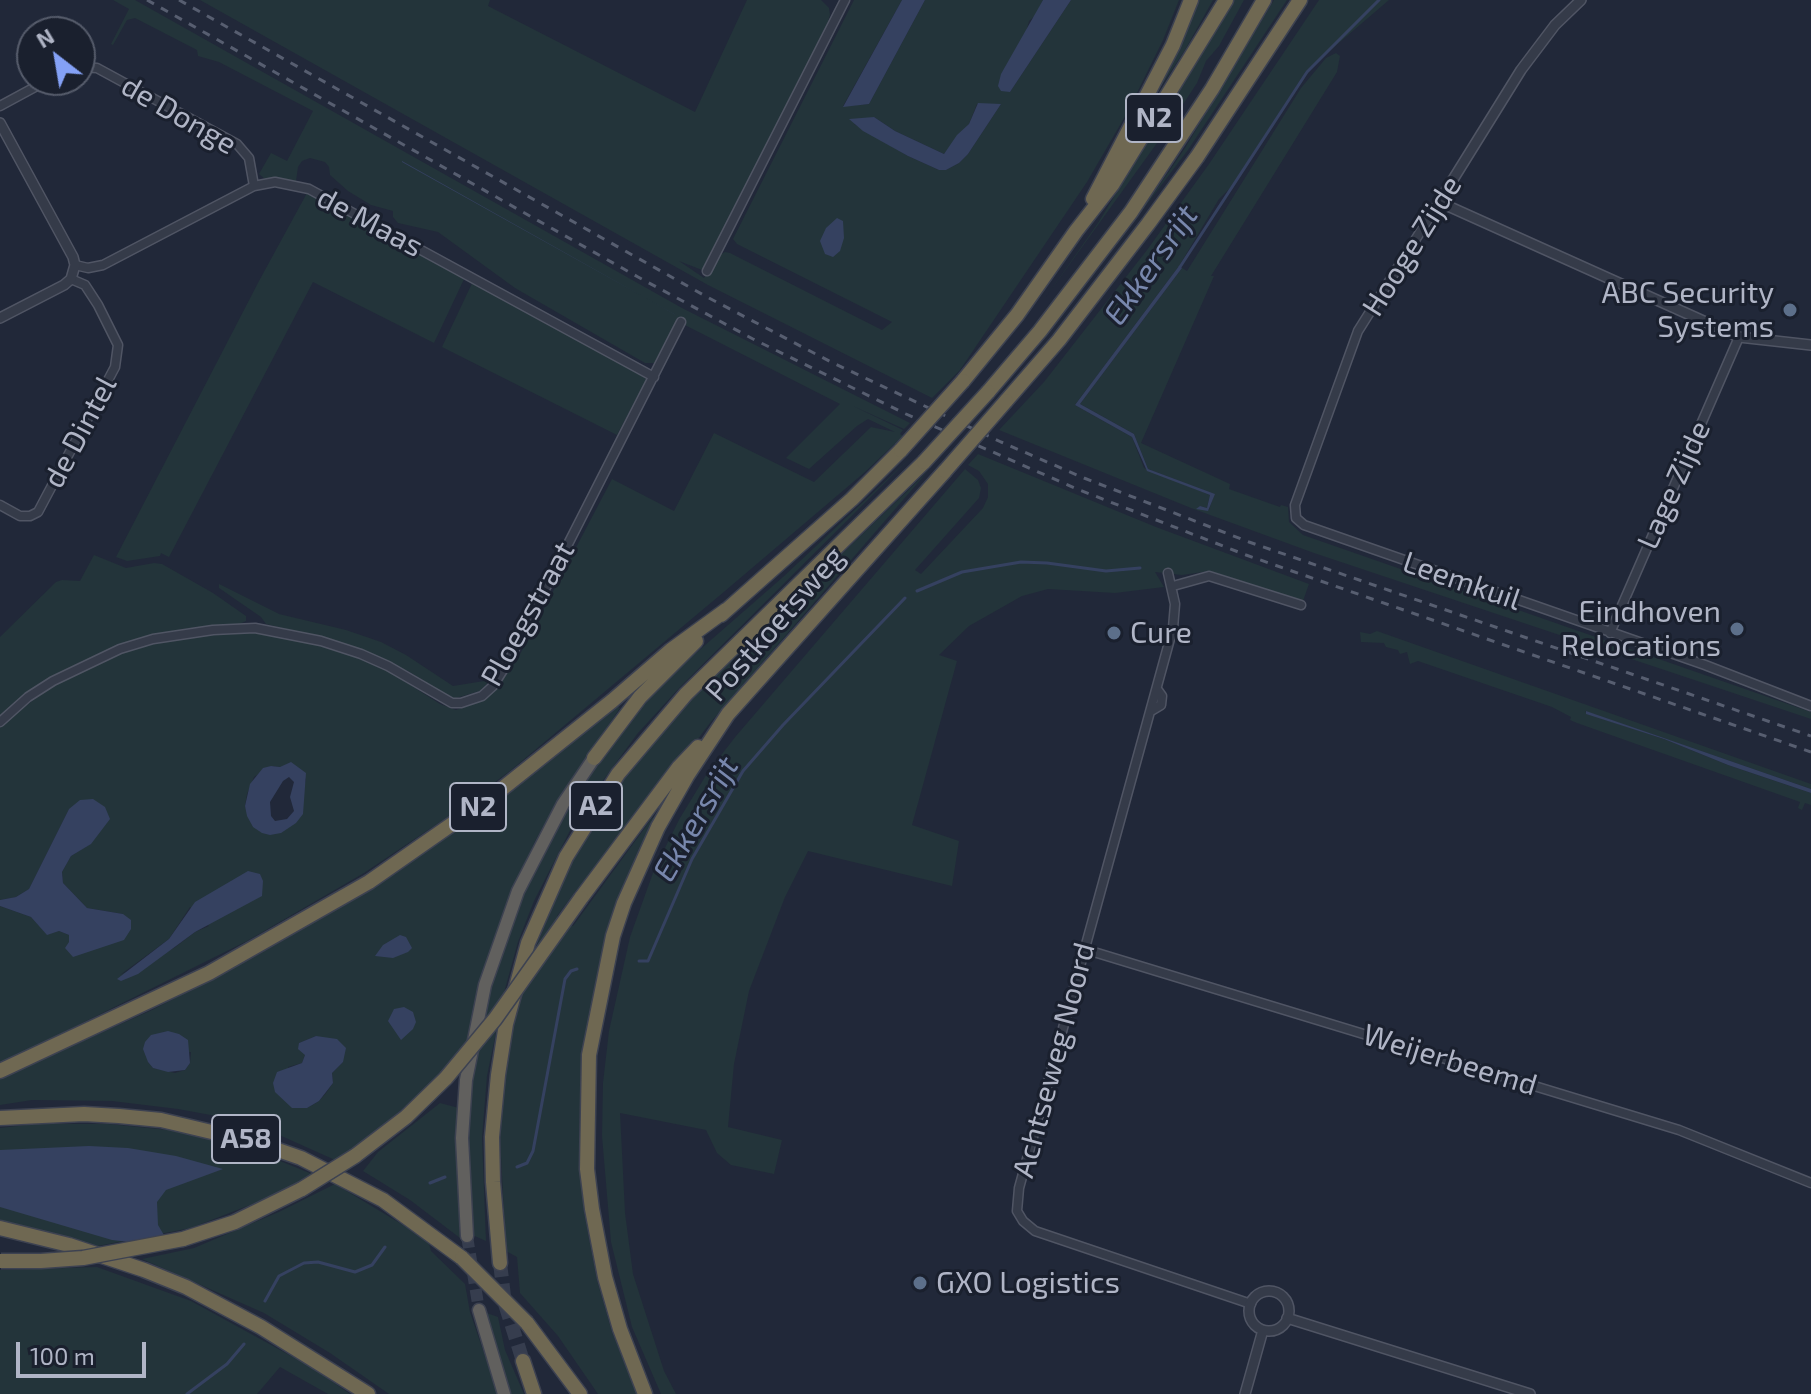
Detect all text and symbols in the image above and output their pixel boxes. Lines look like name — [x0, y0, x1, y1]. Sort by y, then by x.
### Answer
north arrow — [16, 16, 96, 96]
text: N — [31, 22, 58, 52]
street label: de Donge — [115, 68, 243, 162]
road number: N2 — [1126, 94, 1182, 142]
street label: Hooge Zijde — [1355, 169, 1469, 323]
street label: de Maas — [311, 179, 429, 265]
water label: Ekkersrijt — [1096, 198, 1206, 332]
place label: ABC Security Systems — [1601, 275, 1774, 346]
marker: ABC Security Systems — [1781, 301, 1799, 319]
street label: de Dintel — [36, 370, 124, 494]
street label: Lage Zijde — [1630, 415, 1718, 555]
street label: Ploegstraat — [474, 535, 582, 693]
street label: Postkoetsweg — [698, 539, 852, 709]
street label: Leemkuil — [1398, 544, 1526, 618]
place label: Eindhoven Relocations — [1561, 594, 1721, 664]
place label: Cure — [1130, 615, 1192, 651]
marker: Eindhoven Relocations — [1728, 620, 1746, 638]
marker: Cure — [1105, 624, 1123, 642]
water label: Ekkersrijt — [645, 750, 747, 888]
road number: A2 — [570, 782, 622, 830]
road number: N2 — [450, 783, 506, 831]
street label: Achtseweg Noord — [1005, 939, 1103, 1181]
street label: Weijerbeemd — [1359, 1016, 1541, 1104]
road number: A58 — [212, 1115, 280, 1163]
place label: GXO Logistics — [936, 1265, 1120, 1301]
marker: GXO Logistics — [911, 1274, 929, 1292]
scale bar — [20, 1326, 150, 1376]
text: 100 m — [30, 1341, 95, 1370]

